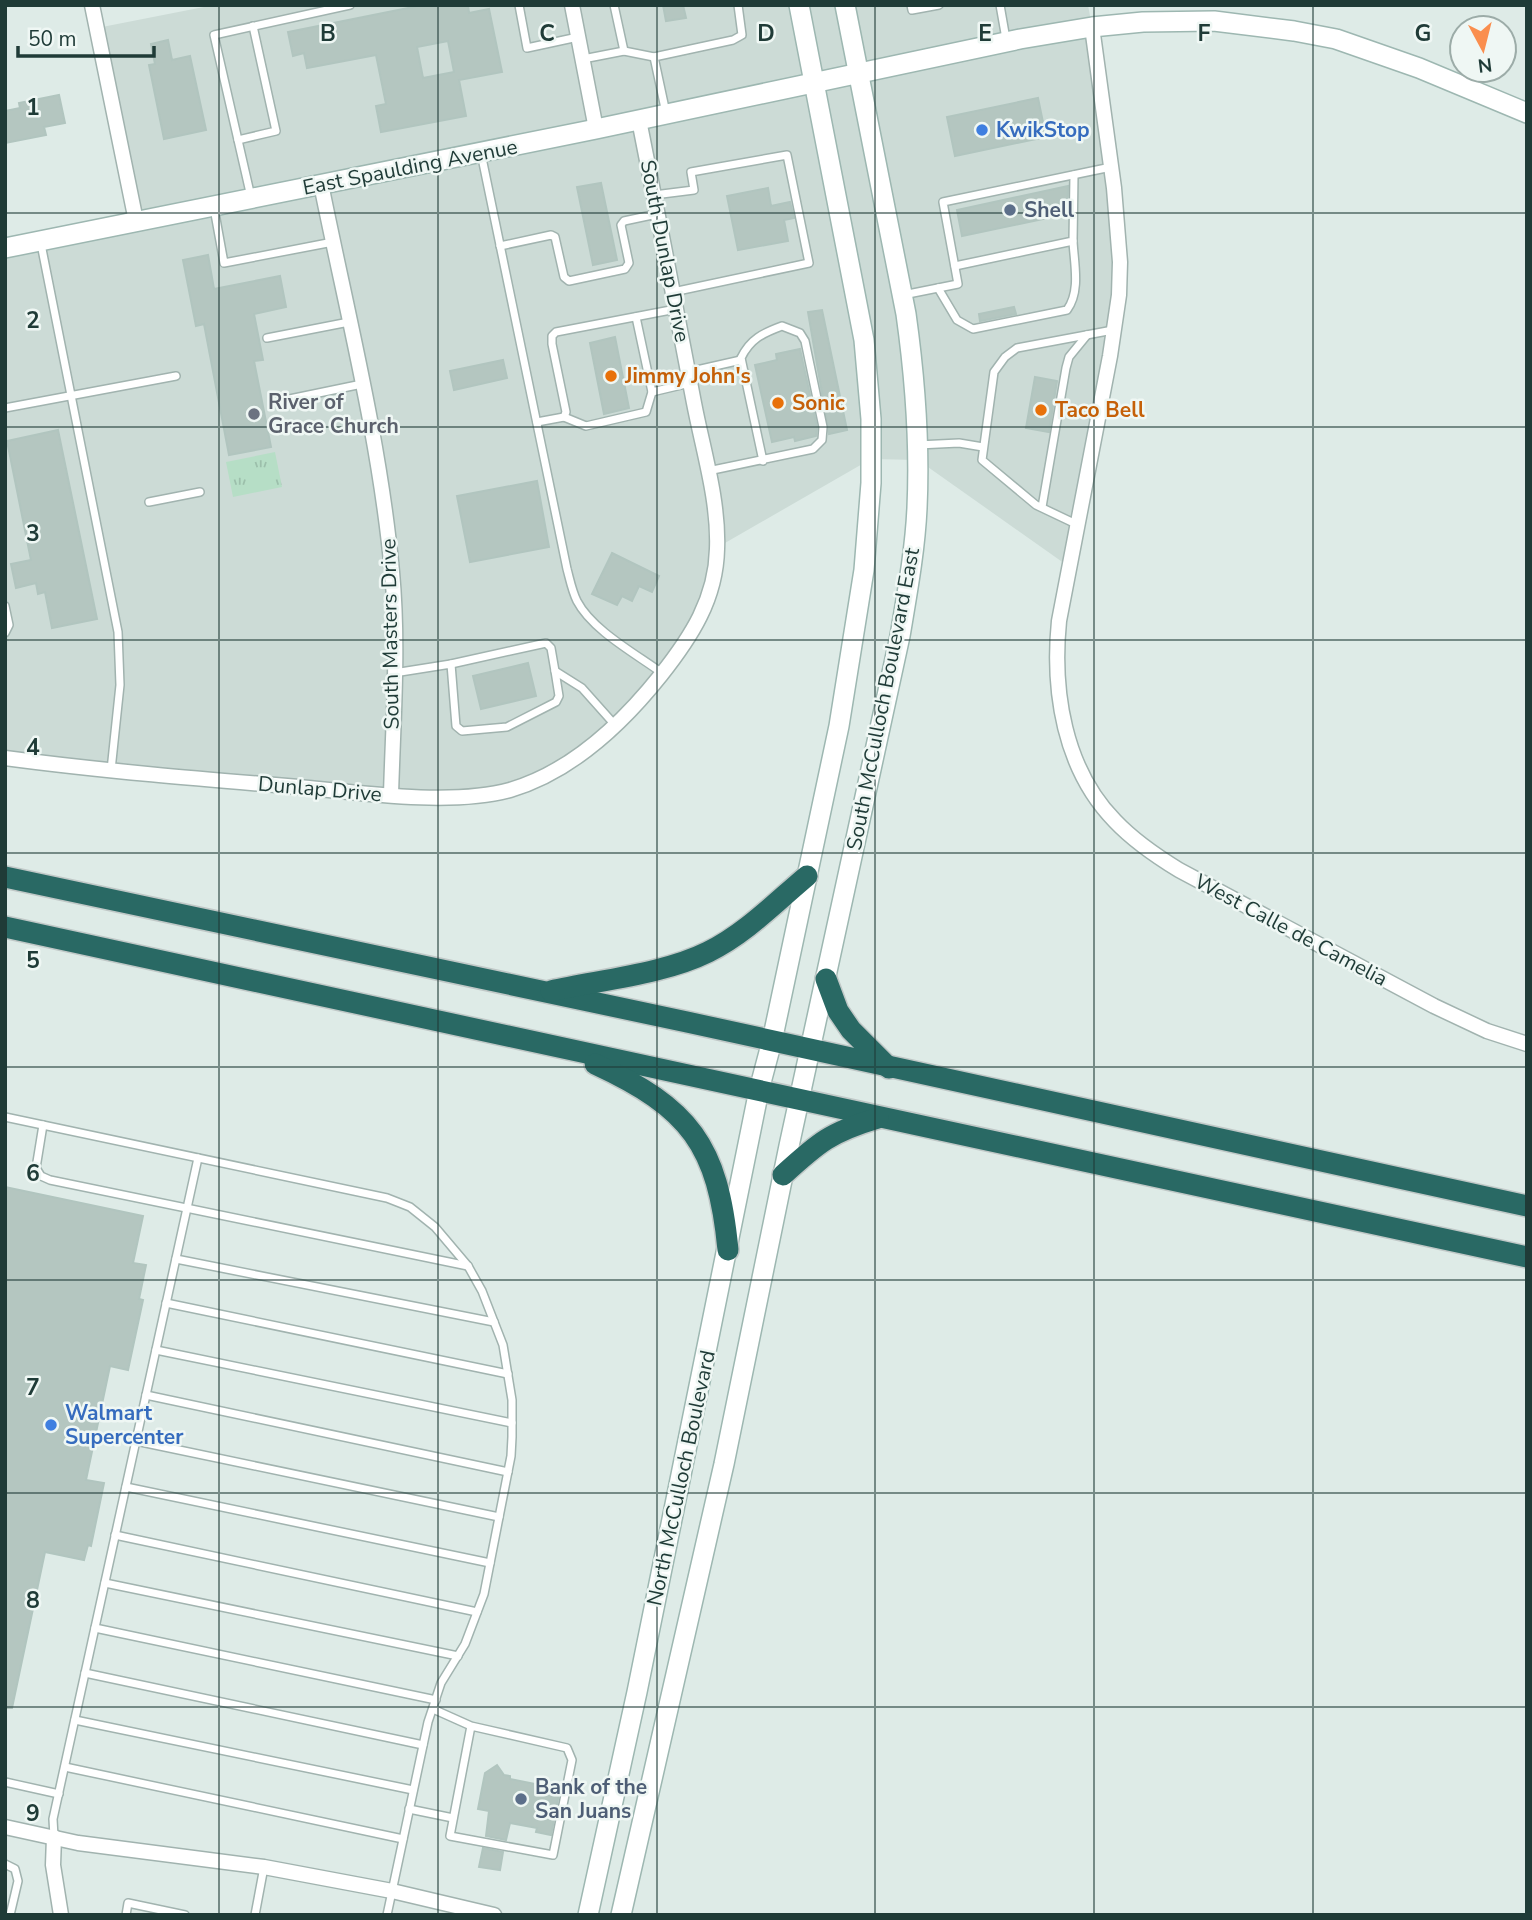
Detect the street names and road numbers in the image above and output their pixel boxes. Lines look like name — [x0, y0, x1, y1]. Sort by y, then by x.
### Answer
street label: East Spaulding Avenue — [300, 132, 520, 202]
street label: South Dunlap Drive — [634, 157, 696, 345]
street label: South Masters Drive — [374, 538, 406, 730]
street label: South McCulloch Boulevard East — [840, 545, 926, 853]
street label: Dunlap Drive — [257, 770, 383, 808]
street label: West Calle de Camelia — [1190, 867, 1392, 993]
street label: North McCulloch Boulevard — [640, 1348, 722, 1608]

